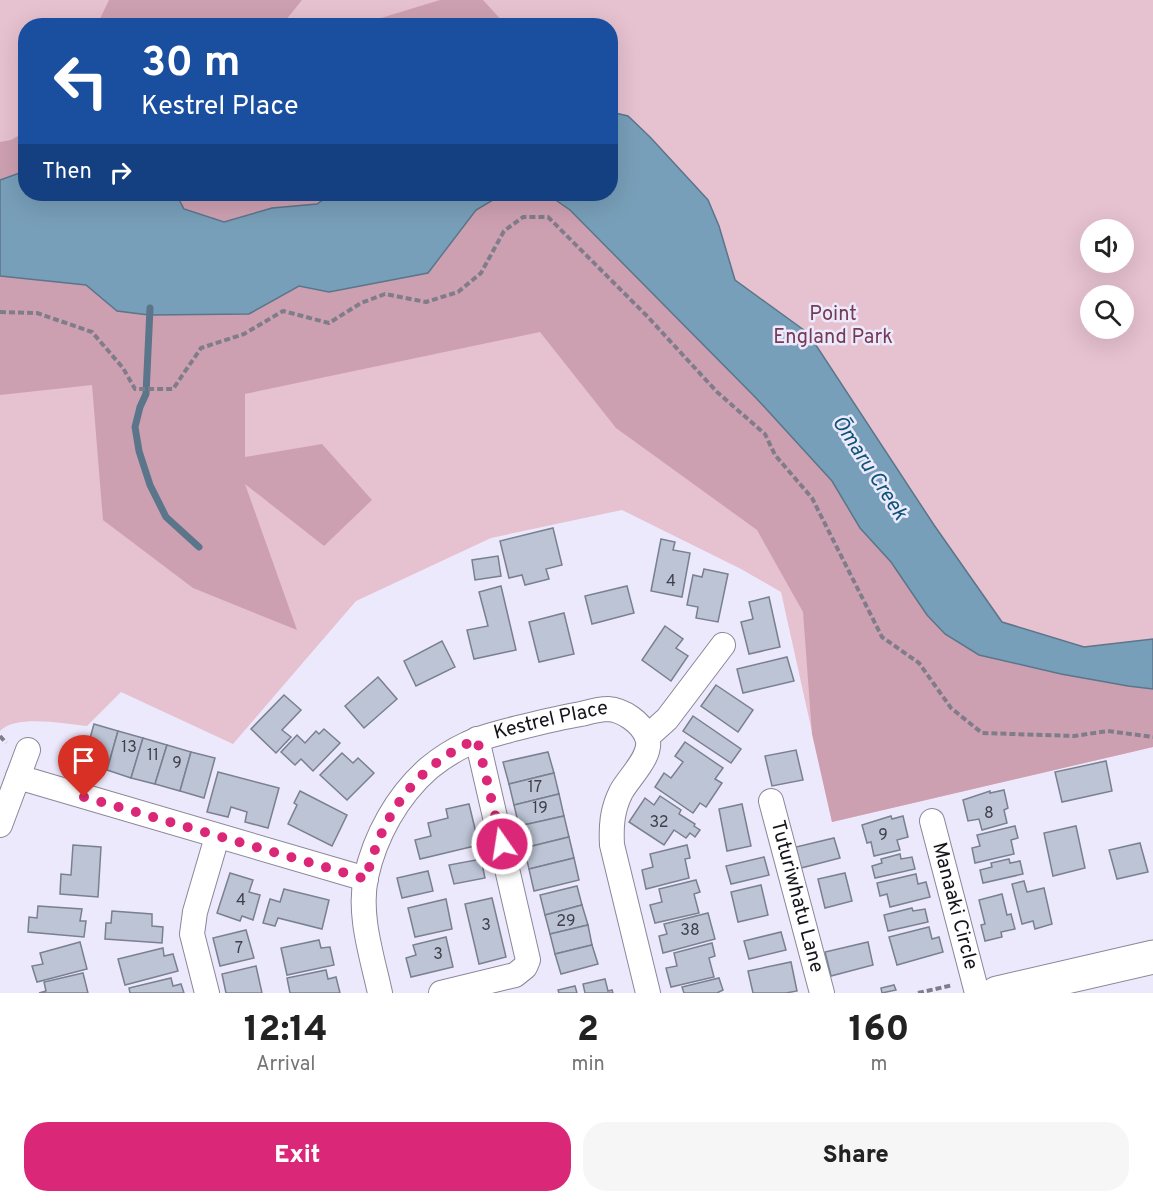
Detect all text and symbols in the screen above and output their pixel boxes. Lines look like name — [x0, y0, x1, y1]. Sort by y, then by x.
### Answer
text: 30 m — [141, 38, 240, 91]
icon: left — [42, 42, 120, 120]
text: Kestrel Place — [141, 90, 299, 124]
icon: right — [104, 156, 137, 189]
text: Then — [42, 159, 92, 186]
map controls — [1080, 219, 1134, 339]
button: sound — [1080, 219, 1134, 273]
button: search — [1080, 285, 1134, 339]
park label: Point England Park — [773, 302, 893, 351]
water label: Ōmaru Creek — [825, 411, 913, 526]
house number: 4 — [666, 572, 676, 592]
street label: Kestrel Place — [491, 696, 609, 747]
pin — [58, 735, 109, 797]
house number: 13 — [121, 738, 137, 758]
icon: arrive — [67, 744, 100, 777]
house number: 11 — [147, 746, 159, 766]
house number: 9 — [172, 754, 182, 774]
house number: 17 — [528, 778, 542, 798]
house number: 19 — [532, 799, 548, 819]
house number: 8 — [984, 804, 994, 824]
position arrow — [470, 812, 534, 876]
house number: 32 — [649, 813, 669, 833]
street label: Tuturiwhatu Lane — [764, 818, 829, 976]
house number: 9 — [878, 826, 888, 846]
street label: Manaaki Circle — [925, 840, 983, 973]
house number: 4 — [236, 891, 246, 911]
house number: 29 — [556, 912, 576, 932]
house number: 3 — [481, 916, 491, 936]
house number: 38 — [680, 921, 700, 941]
house number: 7 — [235, 939, 243, 959]
house number: 3 — [433, 945, 443, 965]
text: 12:14 — [244, 1008, 328, 1054]
text: 2 — [577, 1008, 599, 1054]
text: 160 — [848, 1008, 909, 1054]
text: Arrival — [256, 1052, 316, 1078]
text: min — [571, 1052, 605, 1078]
text: m — [870, 1052, 887, 1078]
button: Exit — [24, 1122, 571, 1191]
button: Share — [583, 1122, 1129, 1191]

